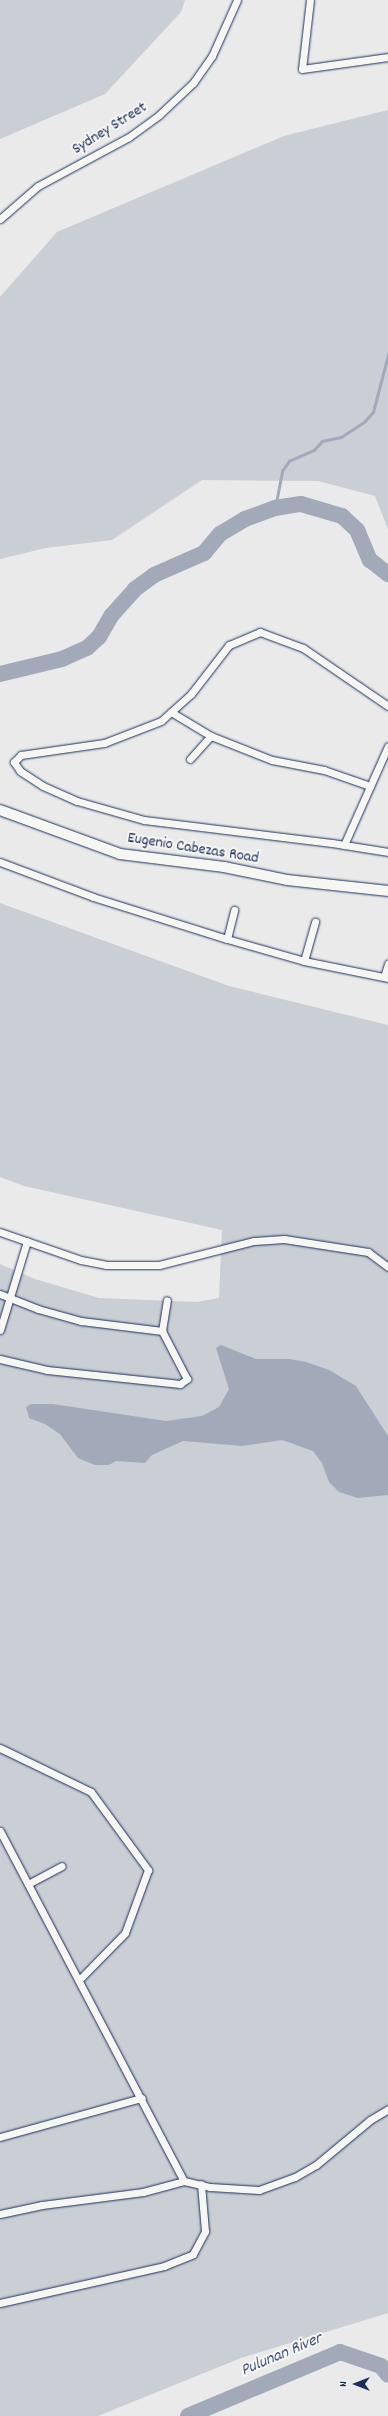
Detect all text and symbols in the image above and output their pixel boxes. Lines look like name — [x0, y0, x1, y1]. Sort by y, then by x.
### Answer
street label: Sydney Street — [69, 98, 151, 160]
street label: Eugenio Cabezas Road — [126, 829, 260, 869]
water label: Pulunan River — [238, 2330, 326, 2382]
north arrow — [336, 2364, 376, 2404]
text: N — [336, 2381, 352, 2387]

